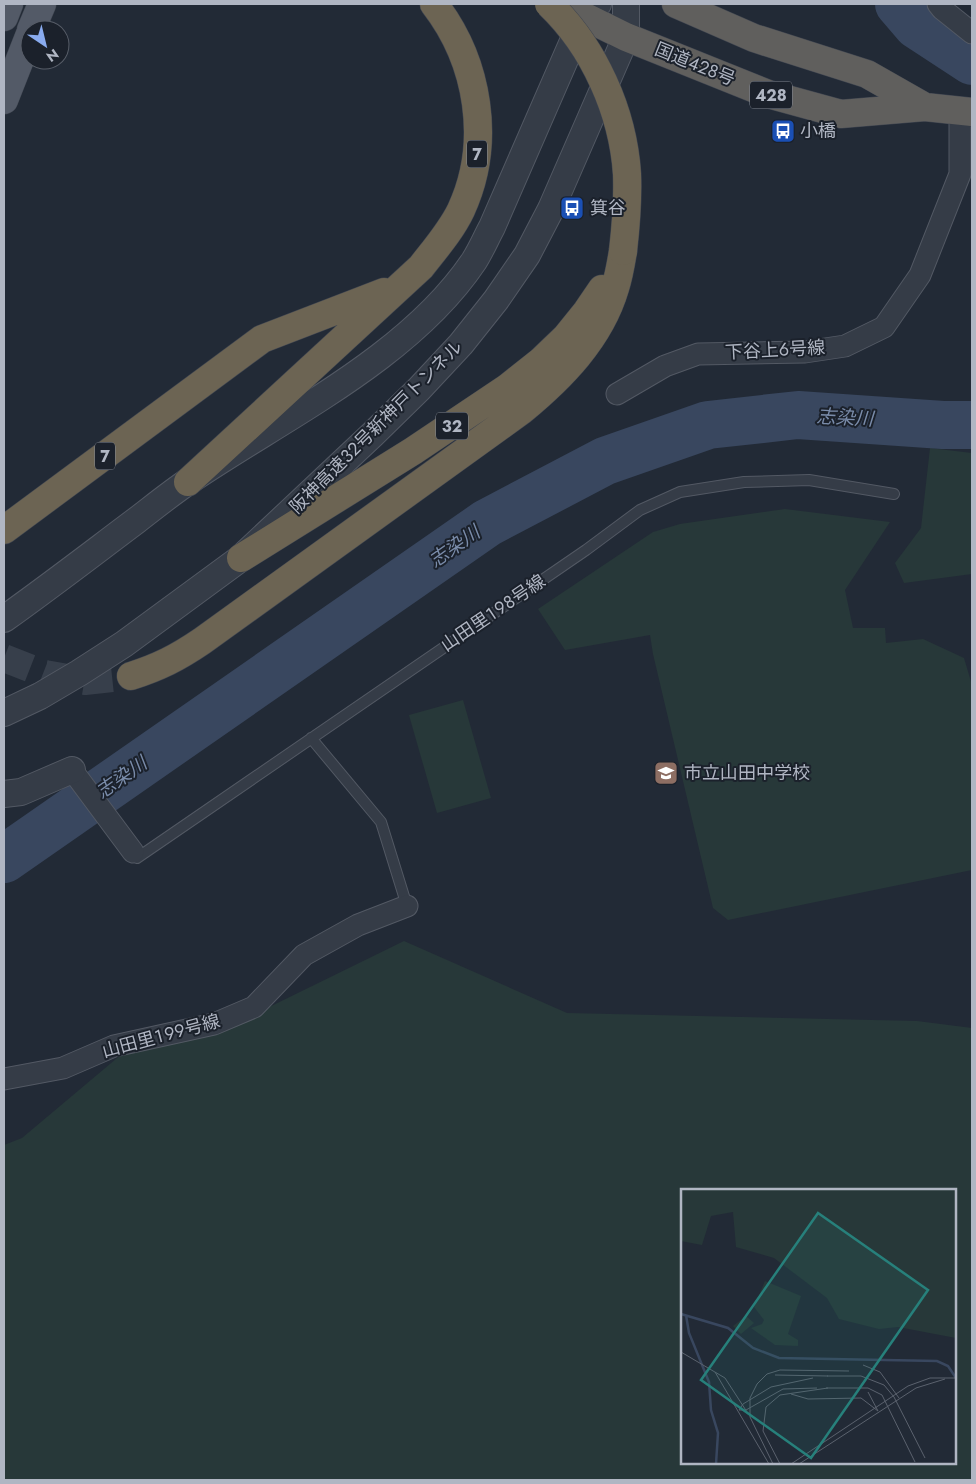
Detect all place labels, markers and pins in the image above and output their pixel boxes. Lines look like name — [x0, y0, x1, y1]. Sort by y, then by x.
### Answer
bus stop icon: 小橋 — [770, 118, 796, 144]
place label: 小橋 — [800, 118, 836, 144]
bus stop icon: 箕谷 — [559, 195, 585, 221]
place label: 箕谷 — [590, 195, 626, 221]
school or university icon: 市立山田中学校 — [653, 760, 679, 786]
place label: 市立山田中学校 — [684, 760, 810, 786]

